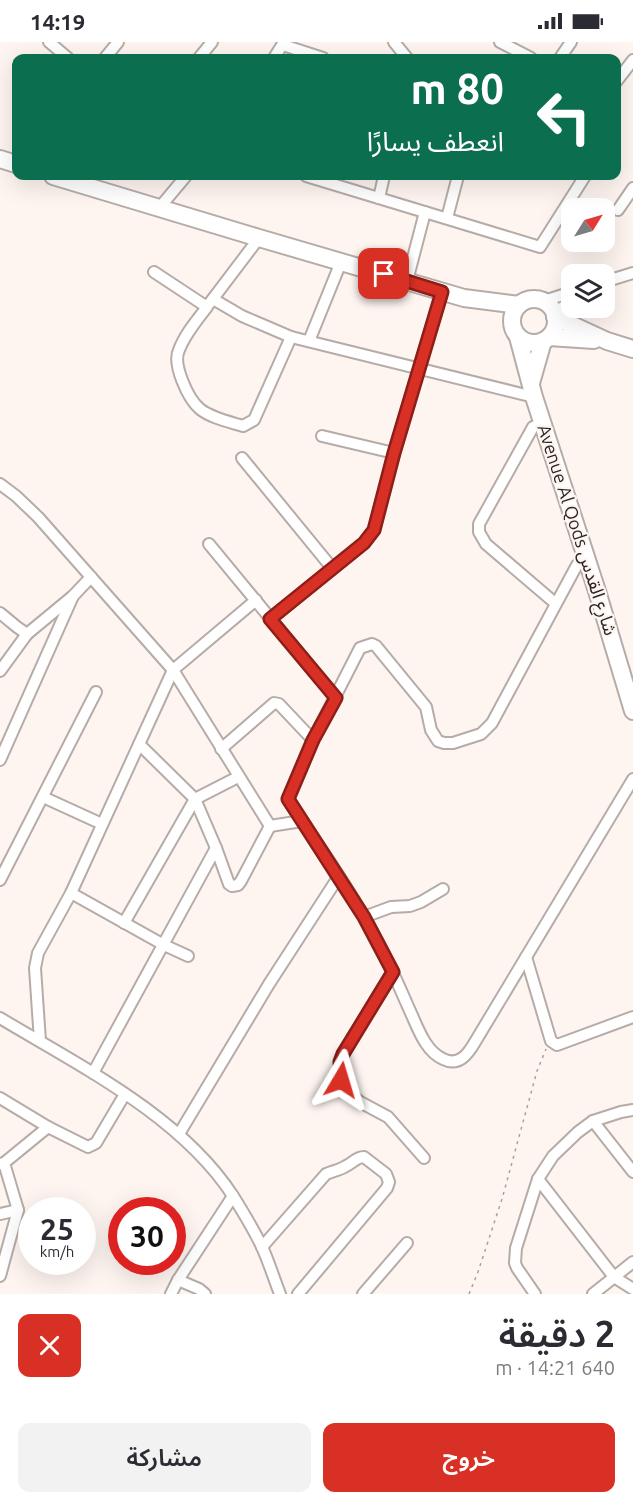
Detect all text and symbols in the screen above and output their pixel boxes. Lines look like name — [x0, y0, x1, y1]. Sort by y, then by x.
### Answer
text: 14:19 — [30, 9, 85, 34]
text: 80 m — [410, 65, 504, 112]
icon: left — [525, 78, 603, 156]
text: انعطف يسارًا — [367, 126, 504, 156]
north arrow — [561, 198, 615, 252]
map controls — [561, 198, 615, 318]
pin — [358, 248, 409, 299]
icon: arrive — [367, 257, 400, 290]
button: layers — [561, 264, 615, 318]
street label: Avenue Al Qods شارع القدس — [530, 422, 622, 639]
position arrow — [309, 1048, 373, 1112]
speed limit sign: 30 — [108, 1197, 186, 1275]
text: 25 — [40, 1212, 74, 1246]
text: km/h — [40, 1243, 74, 1260]
text: 2 دقيقة — [499, 1313, 615, 1354]
button: close — [18, 1314, 81, 1377]
text: 640 m · 14:21 — [495, 1356, 615, 1379]
button: مشاركة — [18, 1423, 311, 1492]
button: خروج — [323, 1423, 615, 1492]

